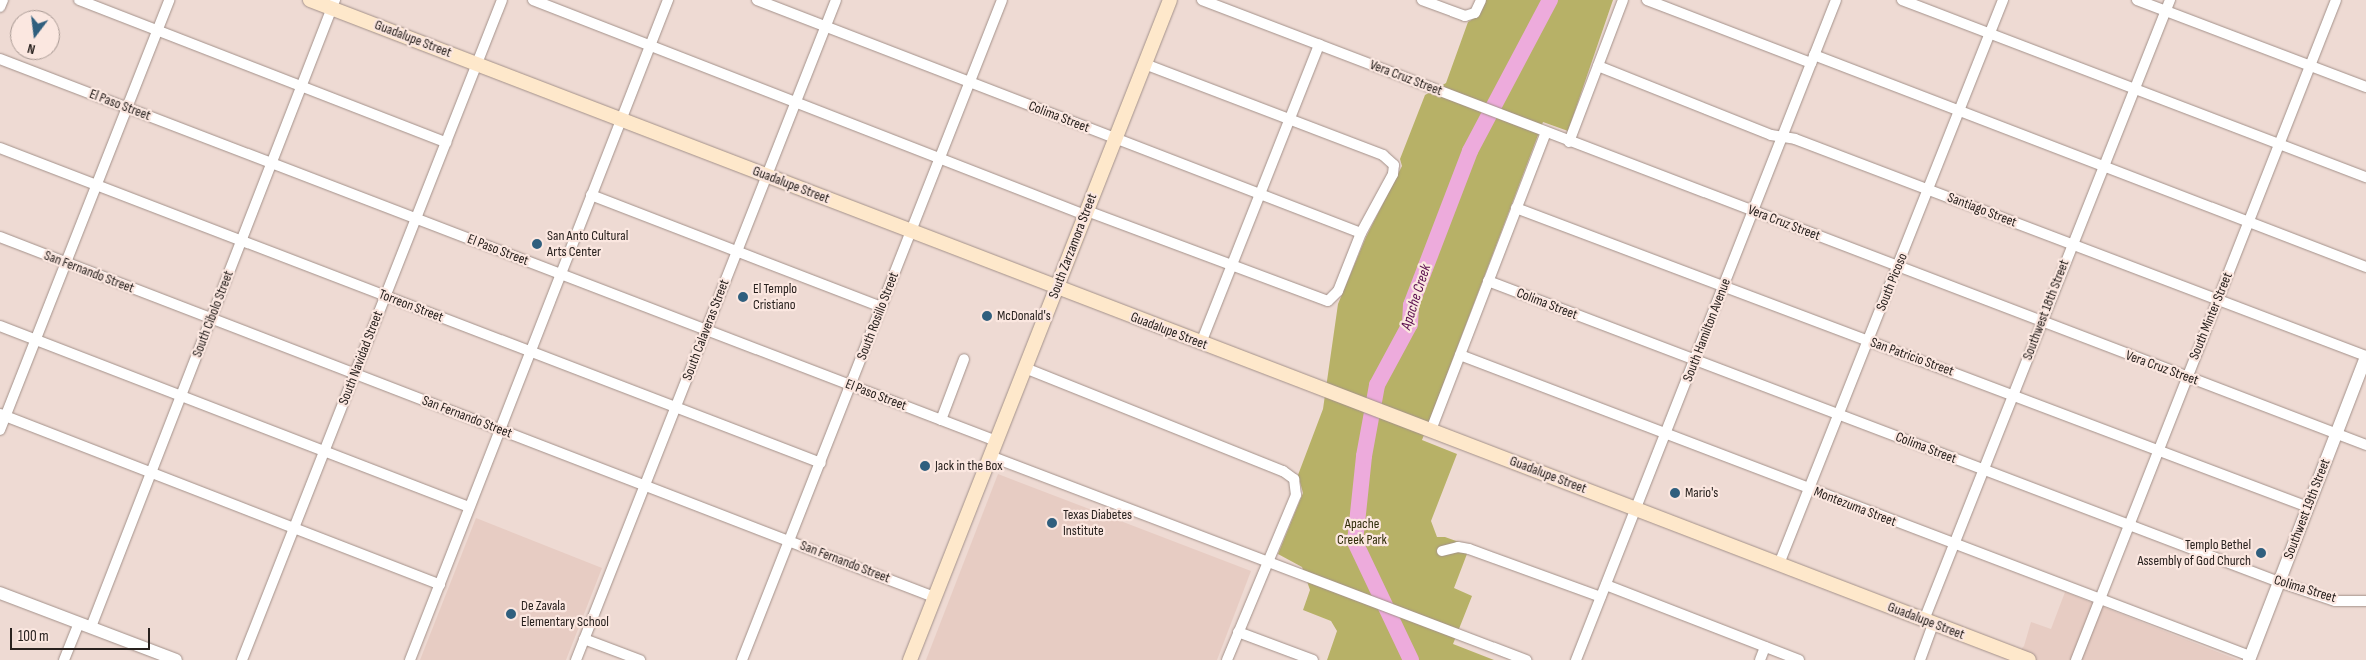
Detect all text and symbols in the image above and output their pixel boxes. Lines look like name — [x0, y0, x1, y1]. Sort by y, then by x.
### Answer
north arrow — [10, 10, 60, 60]
street label: Guadalupe Street — [372, 17, 454, 61]
text: N — [25, 40, 37, 58]
street label: Vera Cruz Street — [1367, 56, 1445, 100]
street label: El Paso Street — [87, 86, 153, 124]
street label: Colima Street — [1026, 98, 1092, 136]
street label: Guadalupe Street — [750, 163, 832, 207]
street label: Santiago Street — [1945, 189, 2019, 231]
street label: South Zarzamora Street — [1045, 191, 1101, 301]
street label: Vera Cruz Street — [1745, 201, 1823, 245]
place label: San Anto Cultural Arts Center — [547, 228, 628, 260]
street label: El Paso Street — [465, 231, 531, 269]
marker: San Anto Cultural Arts Center — [531, 238, 543, 250]
street label: San Fernando Street — [42, 247, 136, 297]
street label: South Picoso — [1873, 251, 1911, 313]
street label: Southwest 18th Street — [2019, 258, 2073, 362]
water label: Apache Creek — [1397, 262, 1435, 332]
street label: South Cibolo Street — [189, 268, 237, 360]
street label: South Rosillo Street — [854, 270, 902, 362]
street label: South Minter Street — [2186, 270, 2236, 362]
street label: South Hamilton Avenue — [1680, 276, 1734, 384]
street label: South Calaveras Street — [679, 277, 733, 383]
place label: El Templo Cristiano — [753, 281, 797, 314]
street label: Colima Street — [1514, 285, 1580, 323]
street label: Torreon Street — [376, 286, 446, 326]
marker: El Templo Cristiano — [737, 291, 749, 303]
place label: McDonald's — [997, 308, 1051, 324]
street label: South Navidad Street — [335, 309, 387, 407]
street label: Guadalupe Street — [1128, 309, 1210, 353]
marker: McDonald's — [981, 310, 993, 322]
street label: San Patricio Street — [1868, 334, 1956, 380]
street label: Vera Cruz Street — [2123, 347, 2201, 389]
street label: El Paso Street — [843, 376, 909, 414]
street label: San Fernando Street — [420, 392, 514, 442]
street label: Colima Street — [1893, 429, 1959, 467]
street label: Guadalupe Street — [1507, 453, 1589, 497]
street label: Southwest 19th Street — [2280, 456, 2334, 562]
place label: Jack in the Box — [935, 458, 1003, 474]
marker: Jack in the Box — [919, 460, 931, 472]
street label: Montezuma Street — [1811, 484, 1899, 530]
place label: Mario's — [1685, 485, 1718, 501]
marker: Mario's — [1669, 487, 1681, 499]
place label: Texas Diabetes Institute — [1063, 507, 1132, 540]
marker: Texas Diabetes Institute — [1045, 516, 1059, 530]
park label: Apache Creek Park — [1337, 516, 1387, 548]
street label: San Fernando Street — [798, 537, 892, 587]
place label: Templo Bethel Assembly of God Church — [2137, 537, 2251, 570]
marker: Templo Bethel Assembly of God Church — [2255, 547, 2267, 559]
street label: Colima Street — [2272, 572, 2338, 606]
place label: De Zavala Elementary School — [521, 598, 609, 630]
street label: Guadalupe Street — [1885, 599, 1967, 643]
marker: De Zavala Elementary School — [505, 608, 517, 620]
scale bar — [12, 618, 152, 650]
text: 100 m — [18, 627, 49, 646]

